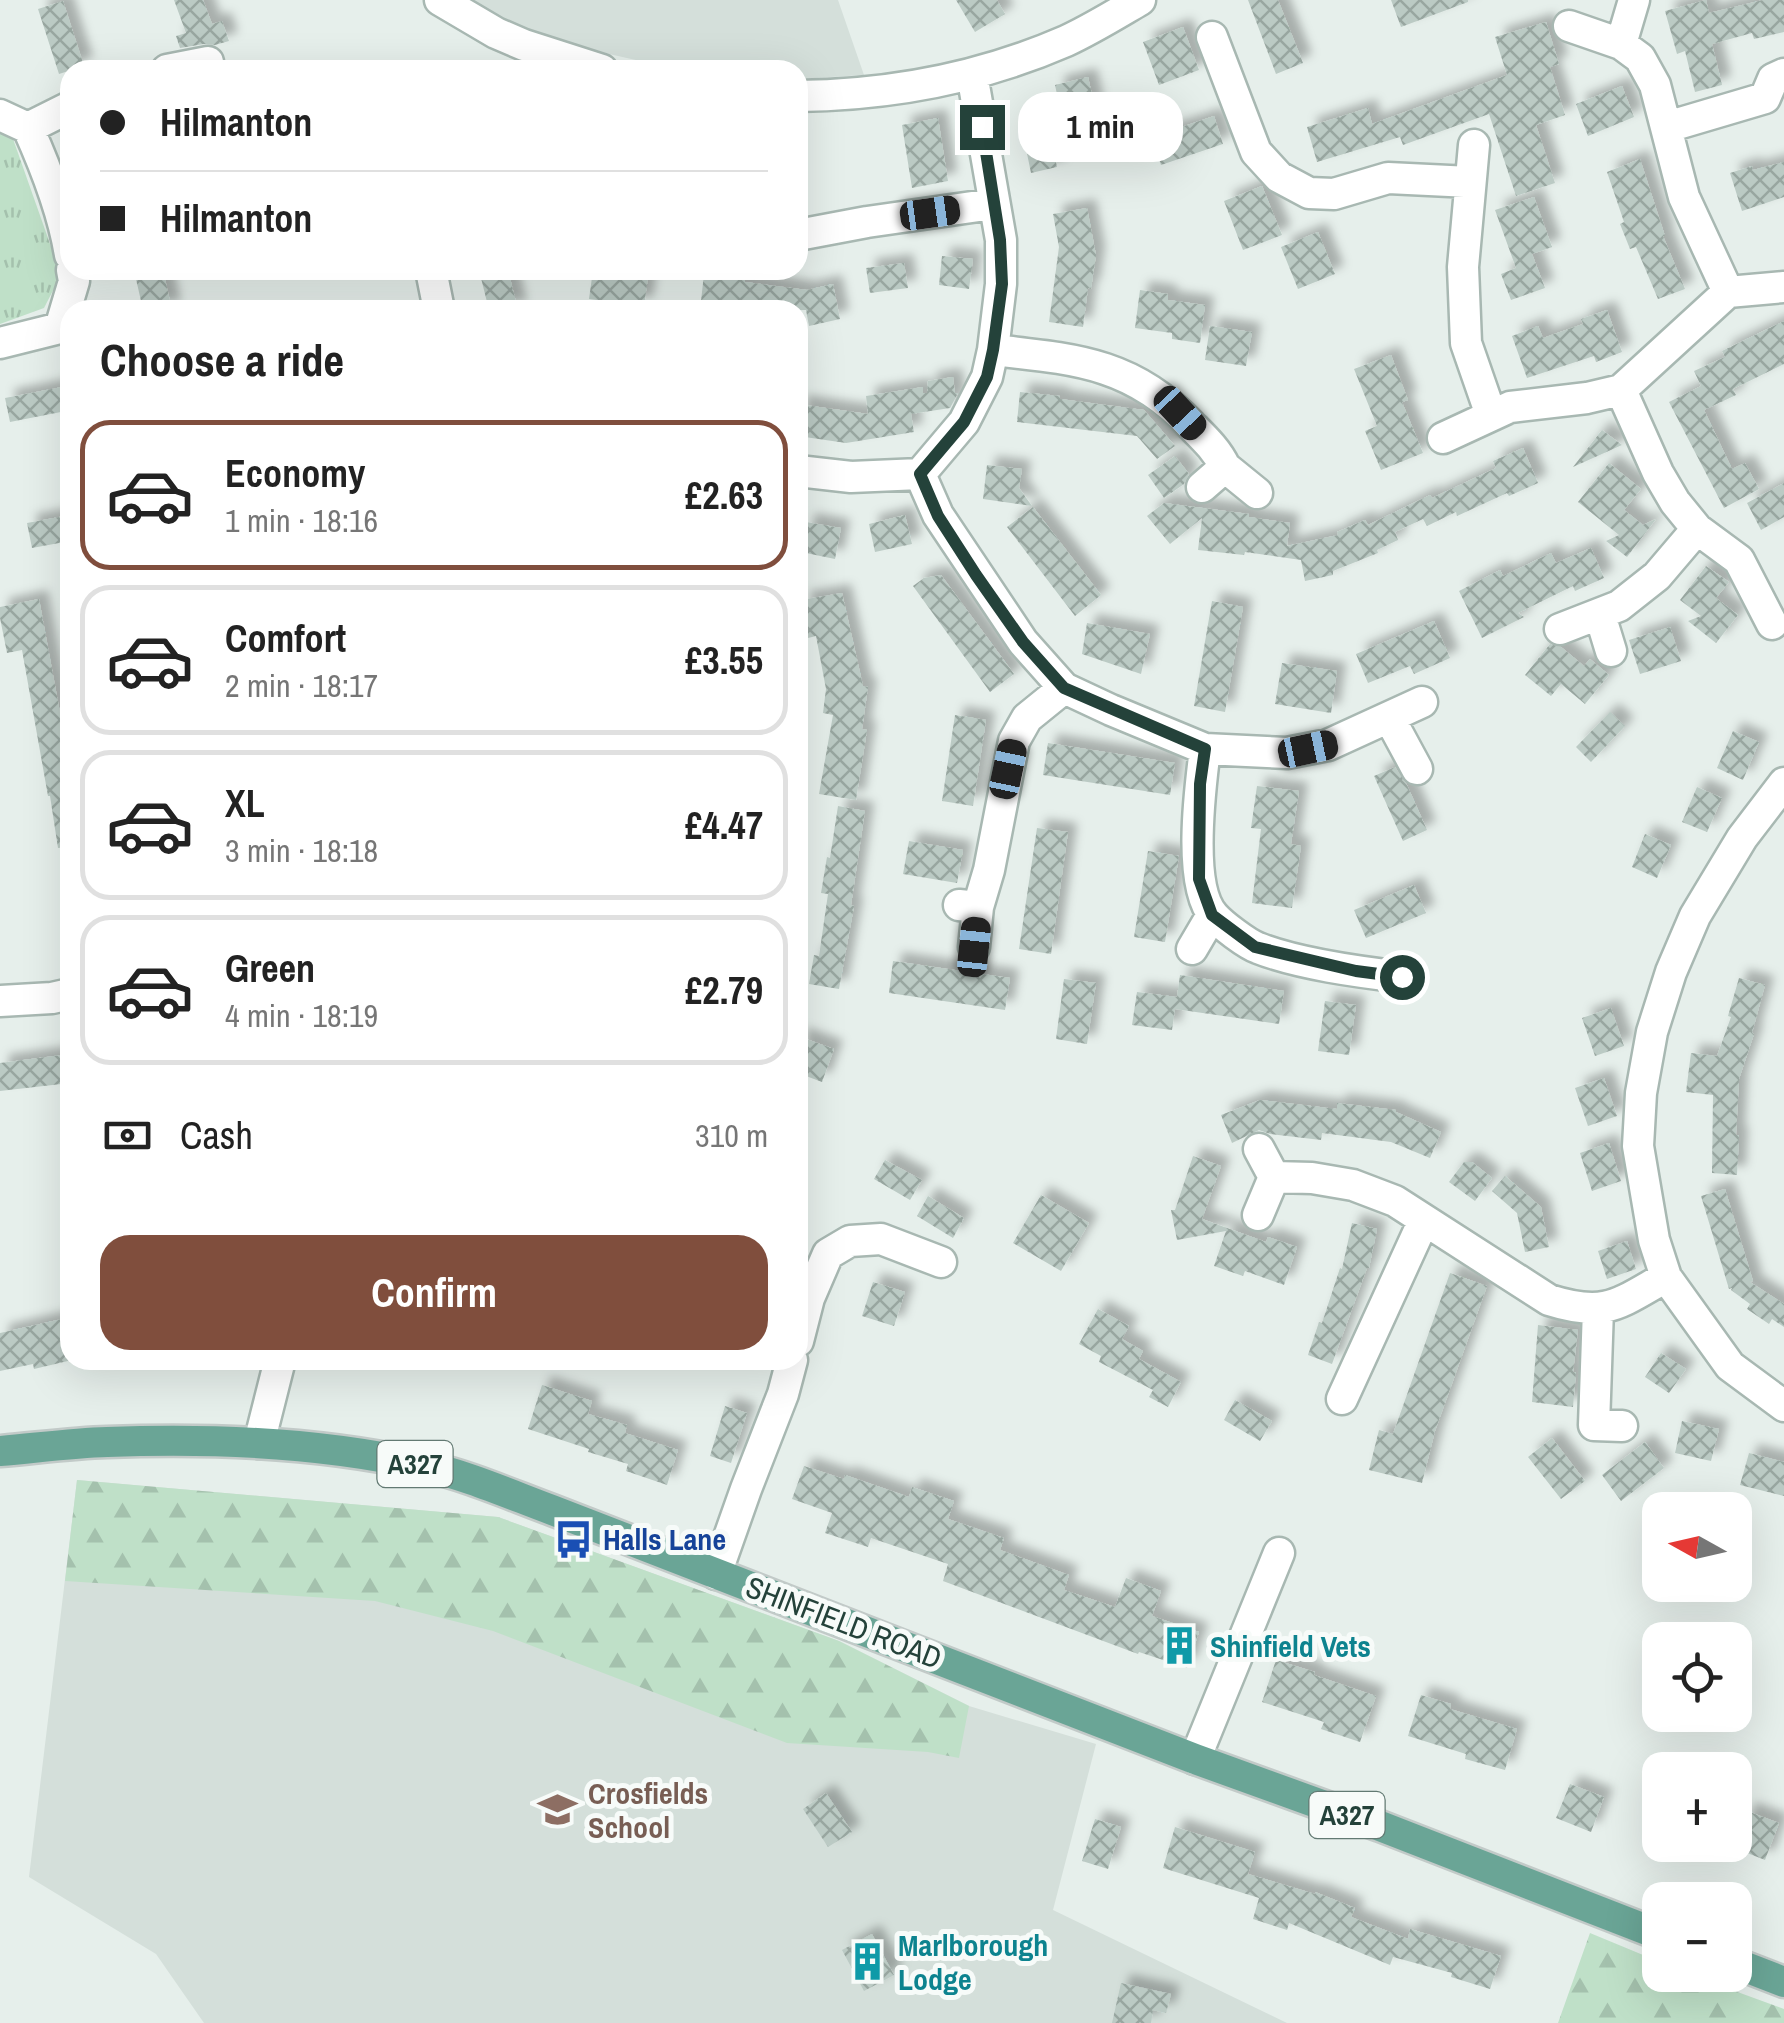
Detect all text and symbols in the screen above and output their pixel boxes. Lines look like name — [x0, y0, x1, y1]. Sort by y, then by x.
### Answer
callout: 1 min — [1017, 92, 1182, 162]
text: Hilmanton — [160, 97, 312, 148]
route end — [960, 105, 1005, 150]
text: 1 min — [1066, 105, 1135, 148]
text: Hilmanton — [160, 193, 312, 244]
car — [898, 194, 962, 232]
text: Choose a ride — [100, 329, 344, 390]
car — [1149, 381, 1211, 445]
text: Economy — [225, 448, 365, 499]
icon: car — [105, 450, 195, 540]
text: £2.63 — [685, 470, 763, 521]
text: 1 min · 18:16 — [225, 499, 378, 542]
text: Comfort — [225, 613, 346, 664]
icon: car — [105, 615, 195, 705]
text: £3.55 — [685, 635, 763, 686]
text: 2 min · 18:17 — [225, 664, 378, 707]
car — [1276, 728, 1340, 770]
car — [987, 737, 1029, 801]
text: XL — [225, 778, 265, 829]
icon: car — [105, 780, 195, 870]
text: £4.47 — [685, 800, 763, 851]
text: 3 min · 18:18 — [225, 829, 378, 872]
car — [956, 916, 992, 978]
text: Green — [225, 943, 315, 994]
icon: car — [105, 945, 195, 1035]
route start — [1380, 955, 1425, 1000]
text: £2.79 — [685, 965, 763, 1016]
text: 4 min · 18:19 — [225, 994, 378, 1037]
icon: cash — [100, 1108, 155, 1163]
text: Cash — [180, 1110, 253, 1161]
text: 310 m — [695, 1114, 768, 1157]
button: Confirm — [100, 1235, 768, 1350]
road number: A327 — [378, 1441, 452, 1487]
north arrow — [1642, 1492, 1752, 1602]
map controls — [1642, 1492, 1752, 1992]
bus stop icon: Halls Lane — [552, 1518, 594, 1560]
place label: Halls Lane — [603, 1519, 726, 1559]
street label: SHINFIELD ROAD — [740, 1566, 948, 1678]
button: locate — [1642, 1622, 1752, 1732]
building icon: Shinfield Vets — [1159, 1625, 1201, 1667]
place label: Shinfield Vets — [1210, 1626, 1371, 1666]
button: + — [1642, 1752, 1752, 1862]
place label: Crosfields School — [588, 1773, 708, 1847]
school or university icon: Crosfields School — [537, 1789, 579, 1831]
road number: A327 — [1310, 1792, 1384, 1838]
button: − — [1642, 1882, 1752, 1992]
place label: Marlborough Lodge — [898, 1925, 1048, 1999]
building icon: Marlborough Lodge — [847, 1941, 889, 1983]

